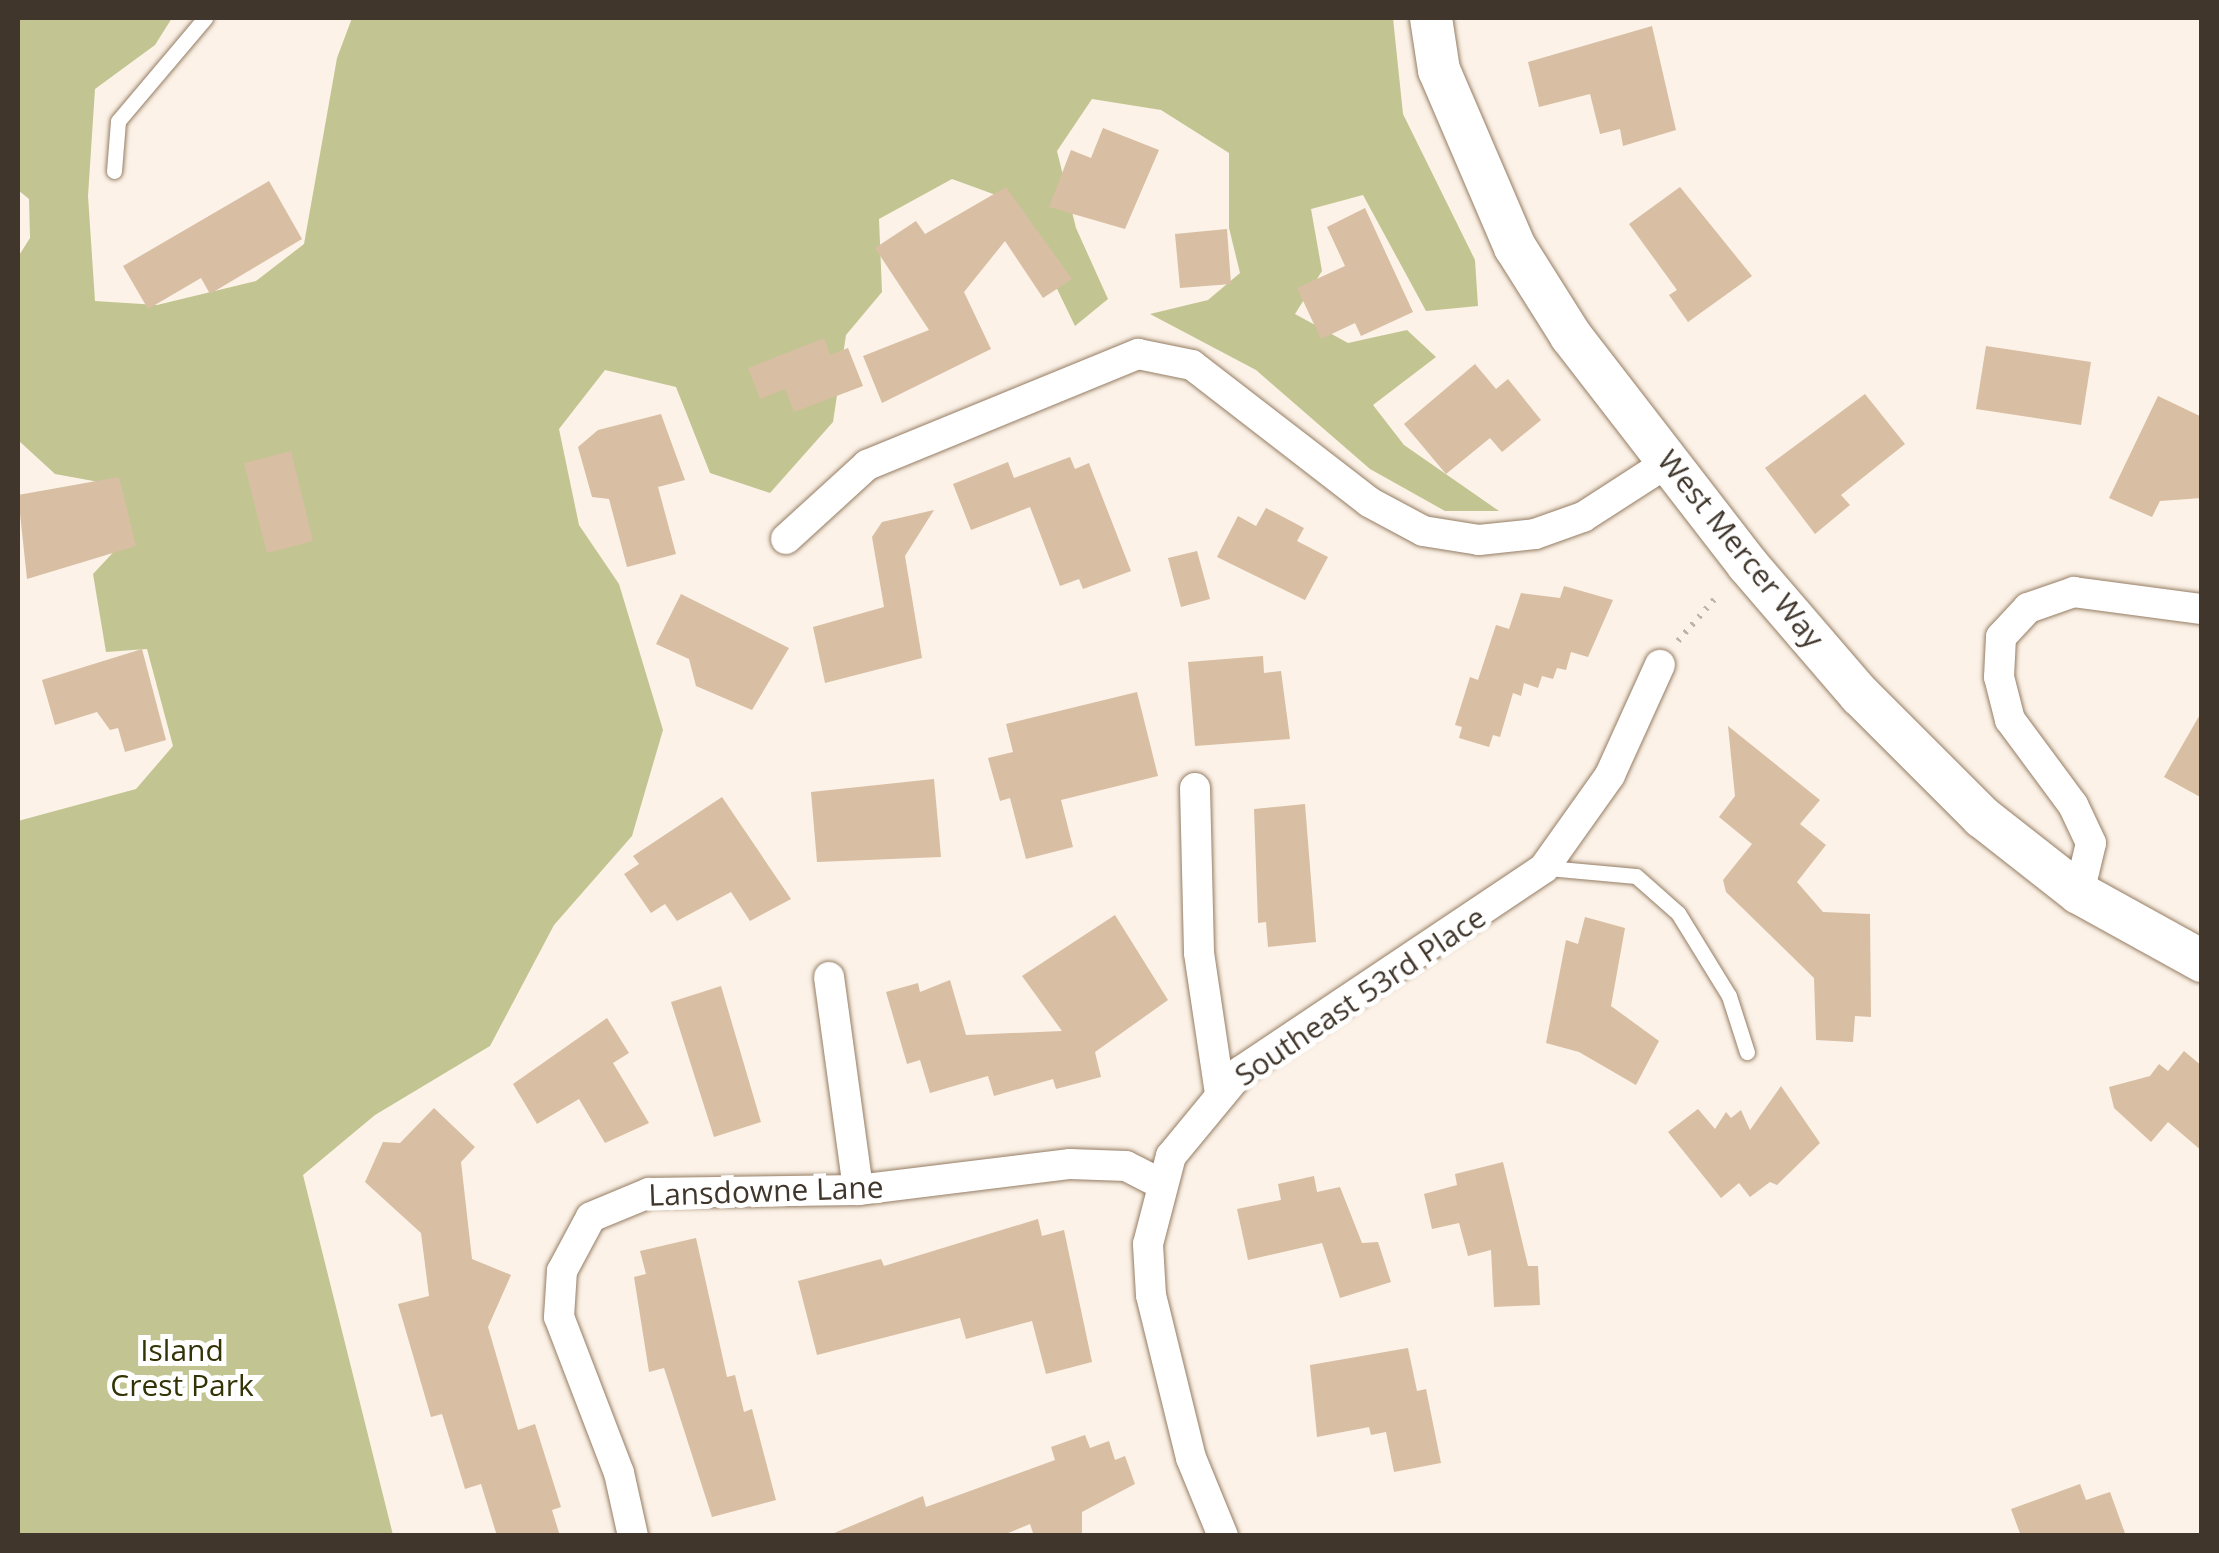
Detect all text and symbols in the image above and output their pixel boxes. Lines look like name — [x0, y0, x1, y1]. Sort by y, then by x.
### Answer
street label: West Mercer Way — [1650, 443, 1832, 655]
street label: Southeast 53rd Place — [1228, 899, 1492, 1093]
street label: Lansdowne Lane — [648, 1169, 884, 1213]
park label: Island Crest Park — [110, 1332, 254, 1402]

